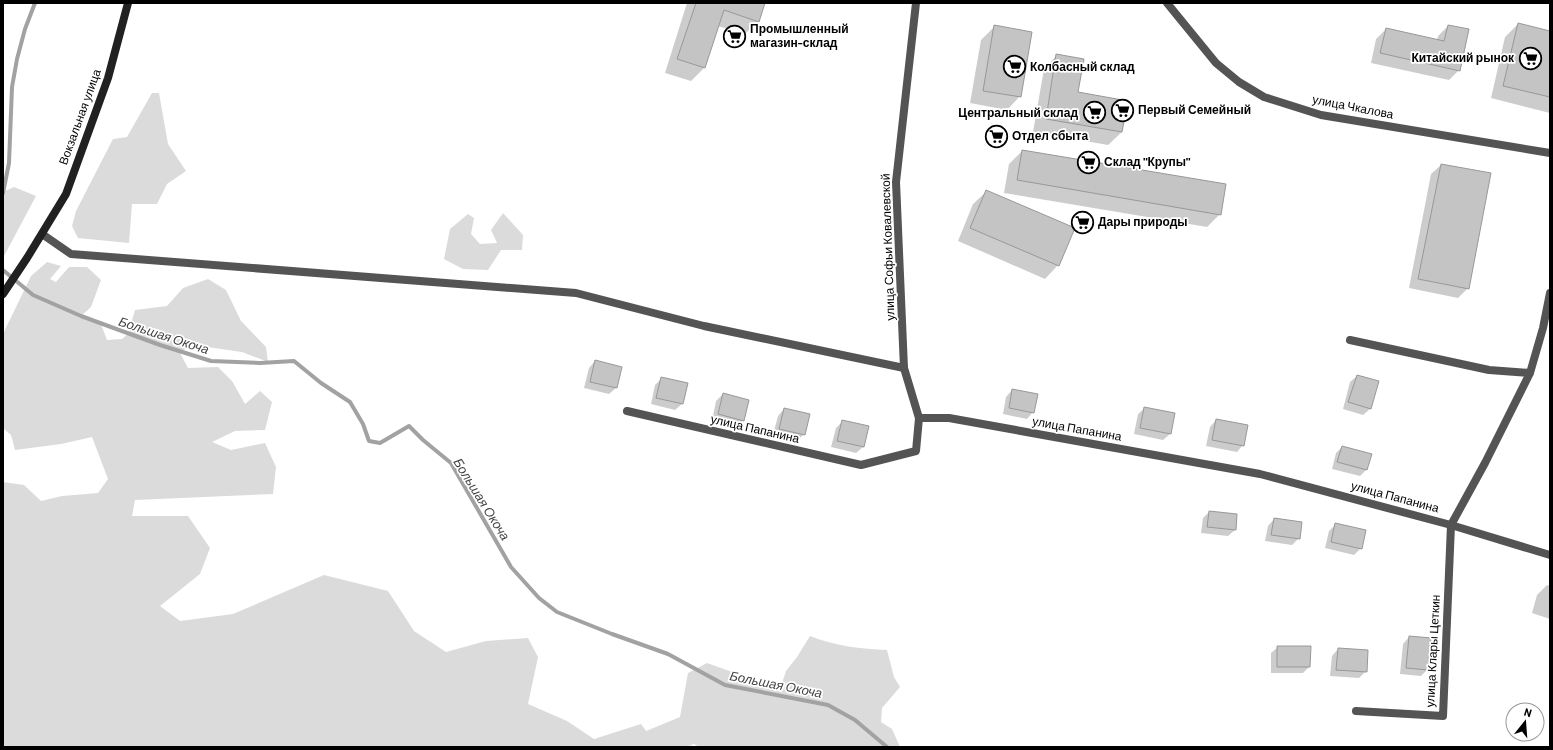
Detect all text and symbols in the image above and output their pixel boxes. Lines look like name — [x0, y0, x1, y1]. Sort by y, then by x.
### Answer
place label: Промышленный магазин-склад — [750, 21, 849, 50]
supermarket icon: Промышленный магазин-склад — [721, 23, 747, 49]
supermarket icon: Китайский рынок — [1517, 45, 1543, 71]
place label: Китайский рынок — [1411, 50, 1515, 65]
supermarket icon: Колбасный склад — [1002, 54, 1028, 80]
place label: Колбасный склад — [1030, 59, 1135, 74]
street label: Вокзальная улица — [55, 67, 104, 167]
street label: улица Чкалова — [1311, 91, 1395, 122]
supermarket icon: Первый Семейный — [1109, 97, 1135, 123]
supermarket icon: Центральный склад — [1081, 100, 1107, 126]
place label: Первый Семейный — [1138, 102, 1251, 117]
place label: Центральный склад — [958, 105, 1078, 120]
supermarket icon: Отдел сбыта — [983, 123, 1009, 149]
place label: Отдел сбыта — [1012, 128, 1088, 143]
supermarket icon: Склад "Крупы" — [1076, 149, 1102, 175]
place label: Склад "Крупы" — [1104, 154, 1191, 169]
street label: улица Софьи Ковалевской — [877, 173, 898, 321]
supermarket icon: Дары природы — [1070, 209, 1096, 235]
place label: Дары природы — [1098, 214, 1188, 229]
water label: Большая Окоча — [117, 313, 211, 357]
street label: улица Папанина — [709, 411, 801, 446]
street label: улица Папанина — [1031, 413, 1123, 444]
water label: Большая Окоча — [450, 455, 514, 543]
street label: улица Папанина — [1349, 478, 1441, 516]
street label: улица Клары Цеткин — [1422, 594, 1443, 708]
water label: Большая Окоча — [728, 667, 824, 701]
north arrow — [1505, 702, 1545, 742]
text: N — [1523, 705, 1533, 719]

